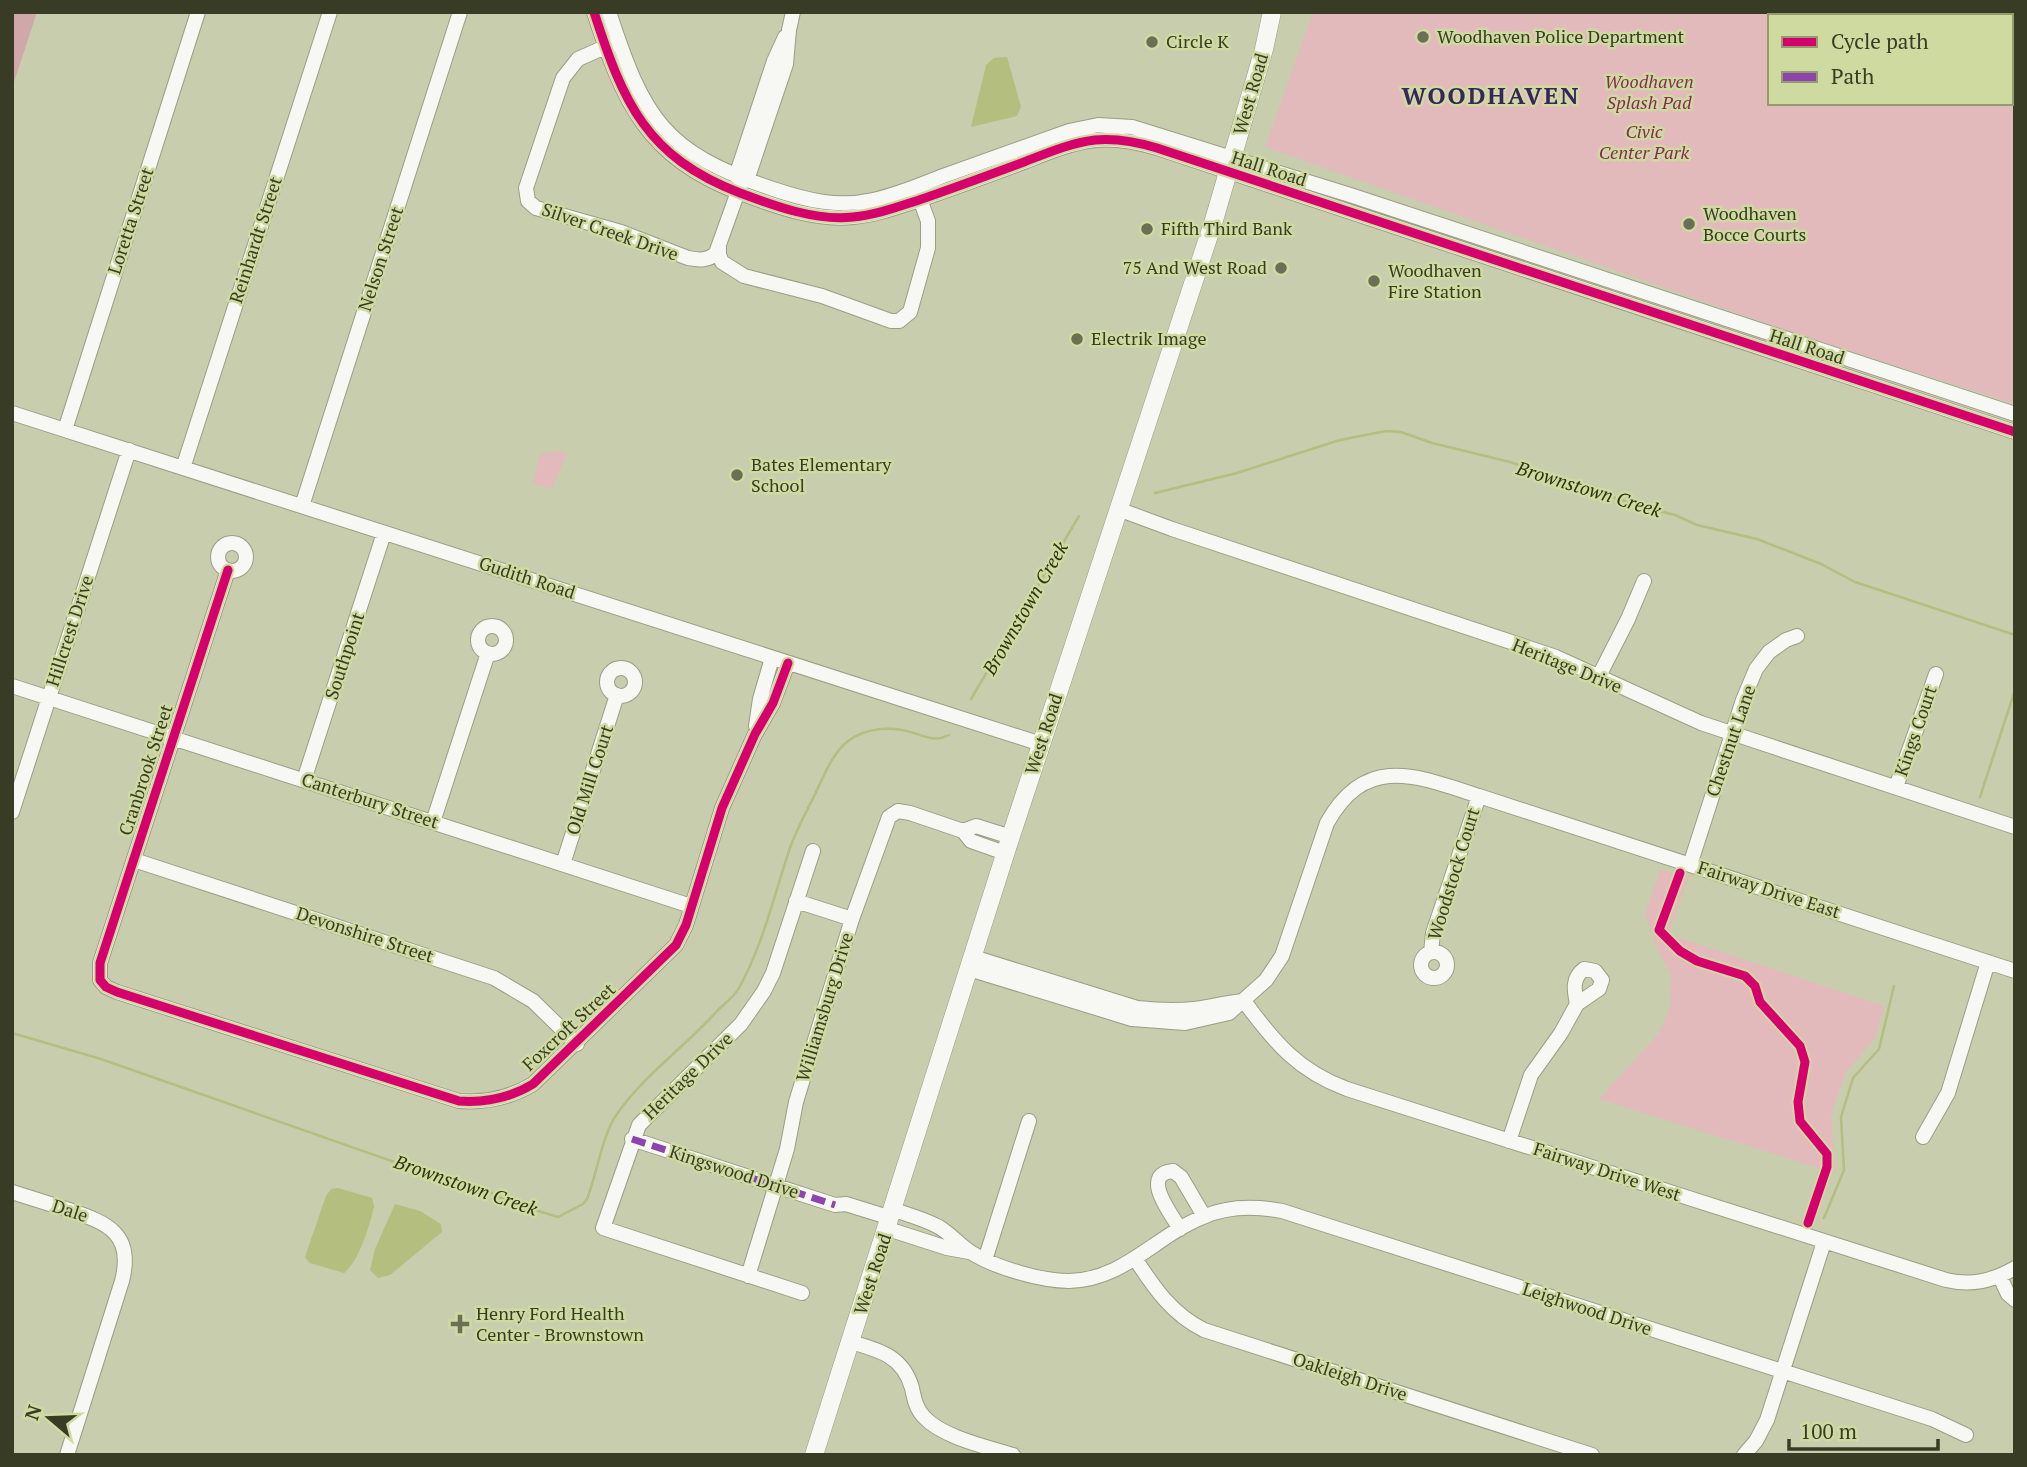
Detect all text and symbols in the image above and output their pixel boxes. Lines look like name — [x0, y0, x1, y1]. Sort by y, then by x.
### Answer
legend — [1768, 14, 2013, 105]
place label: Woodhaven Police Department — [1437, 24, 1685, 48]
text: Cycle path — [1831, 27, 1929, 55]
place label: Circle K — [1166, 29, 1229, 53]
marker: Woodhaven Police Department — [1415, 29, 1431, 45]
marker: Circle K — [1144, 34, 1160, 50]
street label: West Road — [1227, 50, 1273, 137]
text: Path — [1831, 62, 1874, 90]
park label: Woodhaven Splash Pad — [1604, 69, 1694, 114]
district label: WOODHAVEN — [1401, 79, 1581, 111]
park label: Civic Center Park — [1599, 119, 1689, 164]
street label: Hall Road — [1229, 145, 1310, 191]
street label: Loretta Street — [102, 164, 159, 277]
street label: Reinhardt Street — [223, 173, 287, 306]
street label: Silver Creek Drive — [539, 196, 682, 266]
place label: Woodhaven Bocce Courts — [1703, 201, 1806, 246]
street label: Nelson Street — [352, 203, 408, 314]
place label: Fifth Third Bank — [1161, 216, 1293, 240]
marker: Woodhaven Bocce Courts — [1681, 216, 1697, 232]
marker: Fifth Third Bank — [1139, 221, 1155, 237]
place label: 75 And West Road — [1123, 255, 1267, 279]
place label: Woodhaven Fire Station — [1388, 258, 1482, 303]
marker: 75 And West Road — [1273, 260, 1289, 276]
marker: Woodhaven Fire Station — [1366, 273, 1382, 289]
street label: Hall Road — [1767, 323, 1848, 369]
place label: Electrik Image — [1091, 326, 1206, 350]
marker: Electrik Image — [1069, 331, 1085, 347]
place label: Bates Elementary School — [751, 452, 892, 497]
water label: Brownstown Creek — [1513, 454, 1665, 523]
marker: Bates Elementary School — [729, 467, 745, 483]
water label: Brownstown Creek — [976, 536, 1073, 680]
street label: Gudith Road — [476, 550, 579, 604]
street label: Hillcrest Drive — [40, 572, 98, 689]
street label: Southpoint — [319, 609, 369, 702]
street label: Heritage Drive — [1509, 632, 1626, 698]
street label: Chestnut Lane — [1700, 682, 1760, 800]
street label: Kings Court — [1888, 682, 1942, 779]
street label: West Road — [1019, 690, 1067, 777]
street label: Cranbrook Street — [113, 701, 178, 838]
street label: Old Mill Court — [560, 721, 618, 838]
street label: Canterbury Street — [299, 767, 442, 834]
street label: Woodstock Court — [1422, 804, 1485, 943]
street label: Fairway Drive East — [1695, 855, 1844, 923]
street label: Devonshire Street — [294, 901, 437, 968]
street label: Williamsburg Drive — [790, 929, 858, 1084]
street label: Foxcroft Street — [517, 977, 620, 1076]
street label: Heritage Drive — [637, 1026, 737, 1124]
street label: Fairway Drive West — [1531, 1136, 1684, 1206]
street label: Kingswood Drive — [666, 1139, 802, 1203]
water label: Brownstown Creek — [390, 1148, 542, 1221]
street label: Dale — [49, 1193, 91, 1227]
street label: West Road — [848, 1230, 896, 1317]
street label: Leighwood Drive — [1520, 1276, 1655, 1340]
place label: Henry Ford Health Center - Brownstown — [476, 1301, 644, 1346]
marker: Henry Ford Health Center - Brownstown — [450, 1314, 470, 1334]
street label: Oakleigh Drive — [1290, 1346, 1411, 1406]
north arrow — [14, 1383, 84, 1453]
text: N — [18, 1401, 47, 1423]
scale bar — [1789, 1408, 1938, 1452]
text: 100 m — [1800, 1417, 1857, 1445]

